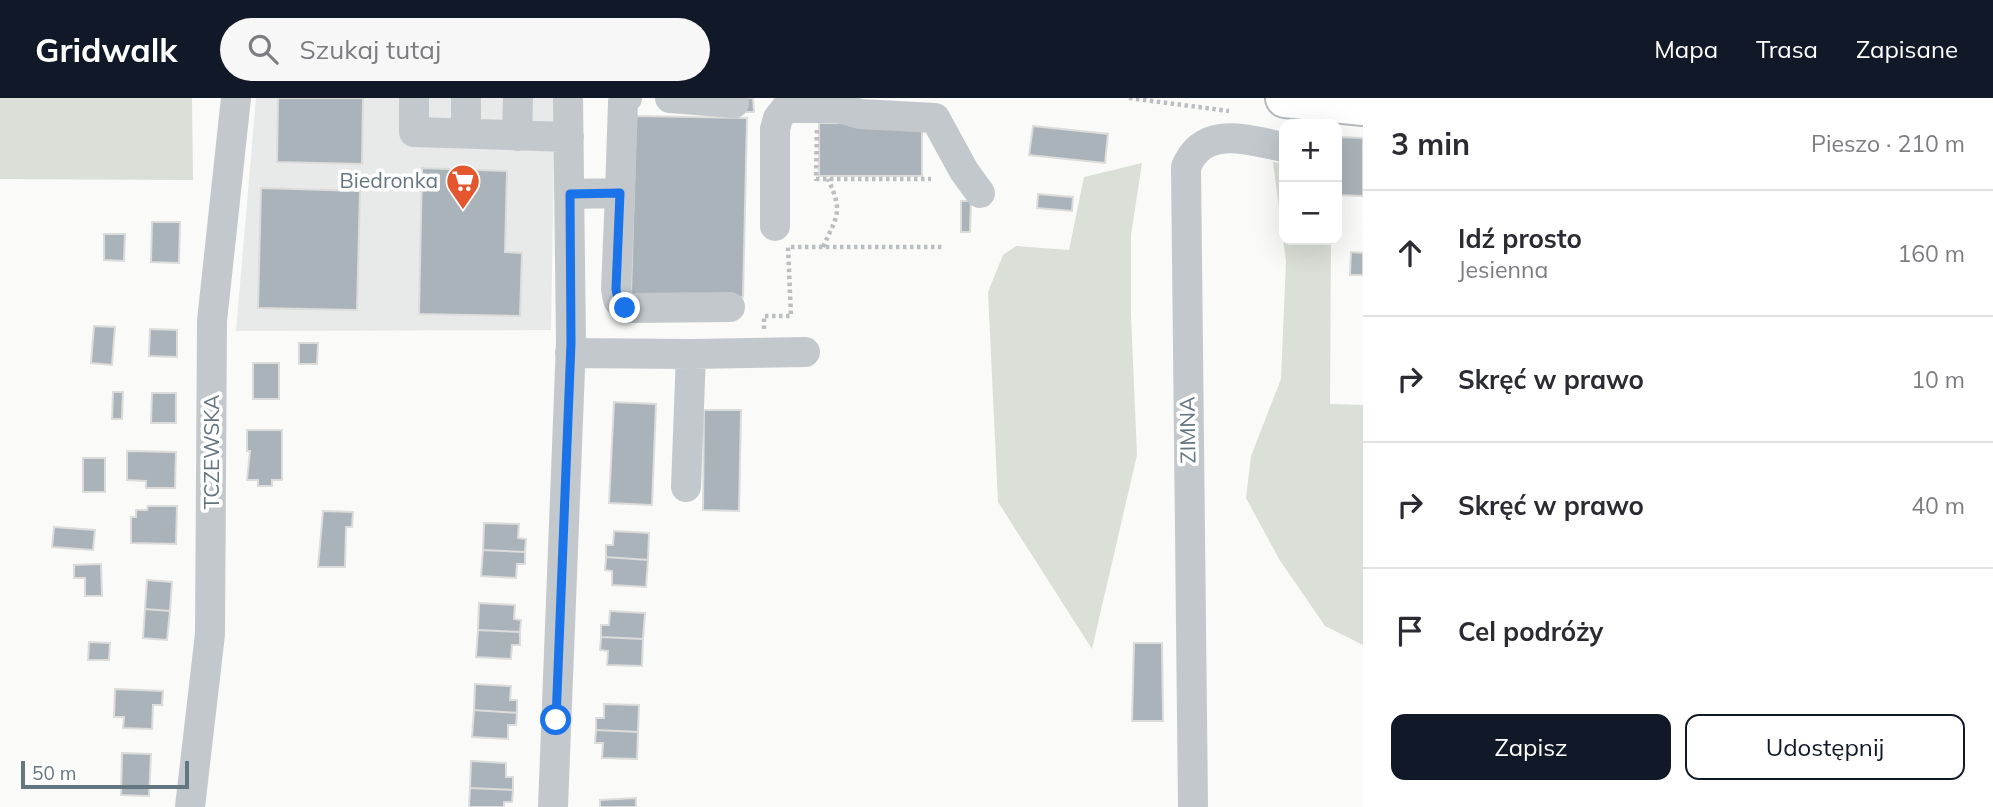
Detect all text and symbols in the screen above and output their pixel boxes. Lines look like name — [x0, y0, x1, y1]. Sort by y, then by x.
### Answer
search box — [220, 18, 710, 81]
text: Gridwalk — [35, 29, 178, 70]
icon: search — [244, 30, 282, 68]
text: Szukaj tutaj — [300, 33, 441, 66]
text: Mapa — [1654, 34, 1718, 64]
text: Trasa — [1756, 34, 1818, 64]
text: Zapisane — [1856, 34, 1958, 64]
map controls — [1279, 119, 1342, 245]
button: + — [1279, 119, 1342, 182]
text: 3 min — [1391, 125, 1470, 163]
text: Pieszo · 210 m — [1811, 129, 1965, 158]
supermarket icon: Biedronka — [444, 162, 482, 211]
place label: Biedronka — [340, 167, 438, 193]
button: − — [1279, 182, 1342, 245]
text: Idź prosto — [1458, 222, 1582, 255]
icon: ahead — [1391, 234, 1429, 272]
text: 160 m — [1897, 239, 1965, 268]
text: Jesienna — [1458, 255, 1548, 284]
route end — [609, 292, 640, 323]
icon: right — [1391, 360, 1429, 398]
text: Skręć w prawo — [1458, 363, 1644, 396]
text: 10 m — [1911, 365, 1965, 394]
street label: TCZEWSKA — [198, 394, 224, 510]
street label: ZIMNA — [1173, 396, 1201, 464]
icon: right — [1391, 486, 1429, 524]
text: Skręć w prawo — [1458, 489, 1644, 522]
text: 40 m — [1911, 491, 1965, 520]
icon: arrive — [1391, 612, 1429, 650]
text: Cel podróży — [1458, 615, 1603, 648]
route start — [540, 704, 571, 735]
button: Zapisz — [1391, 714, 1671, 780]
button: Udostępnij — [1685, 714, 1965, 780]
scale bar — [21, 758, 189, 790]
text: 50 m — [32, 761, 76, 785]

